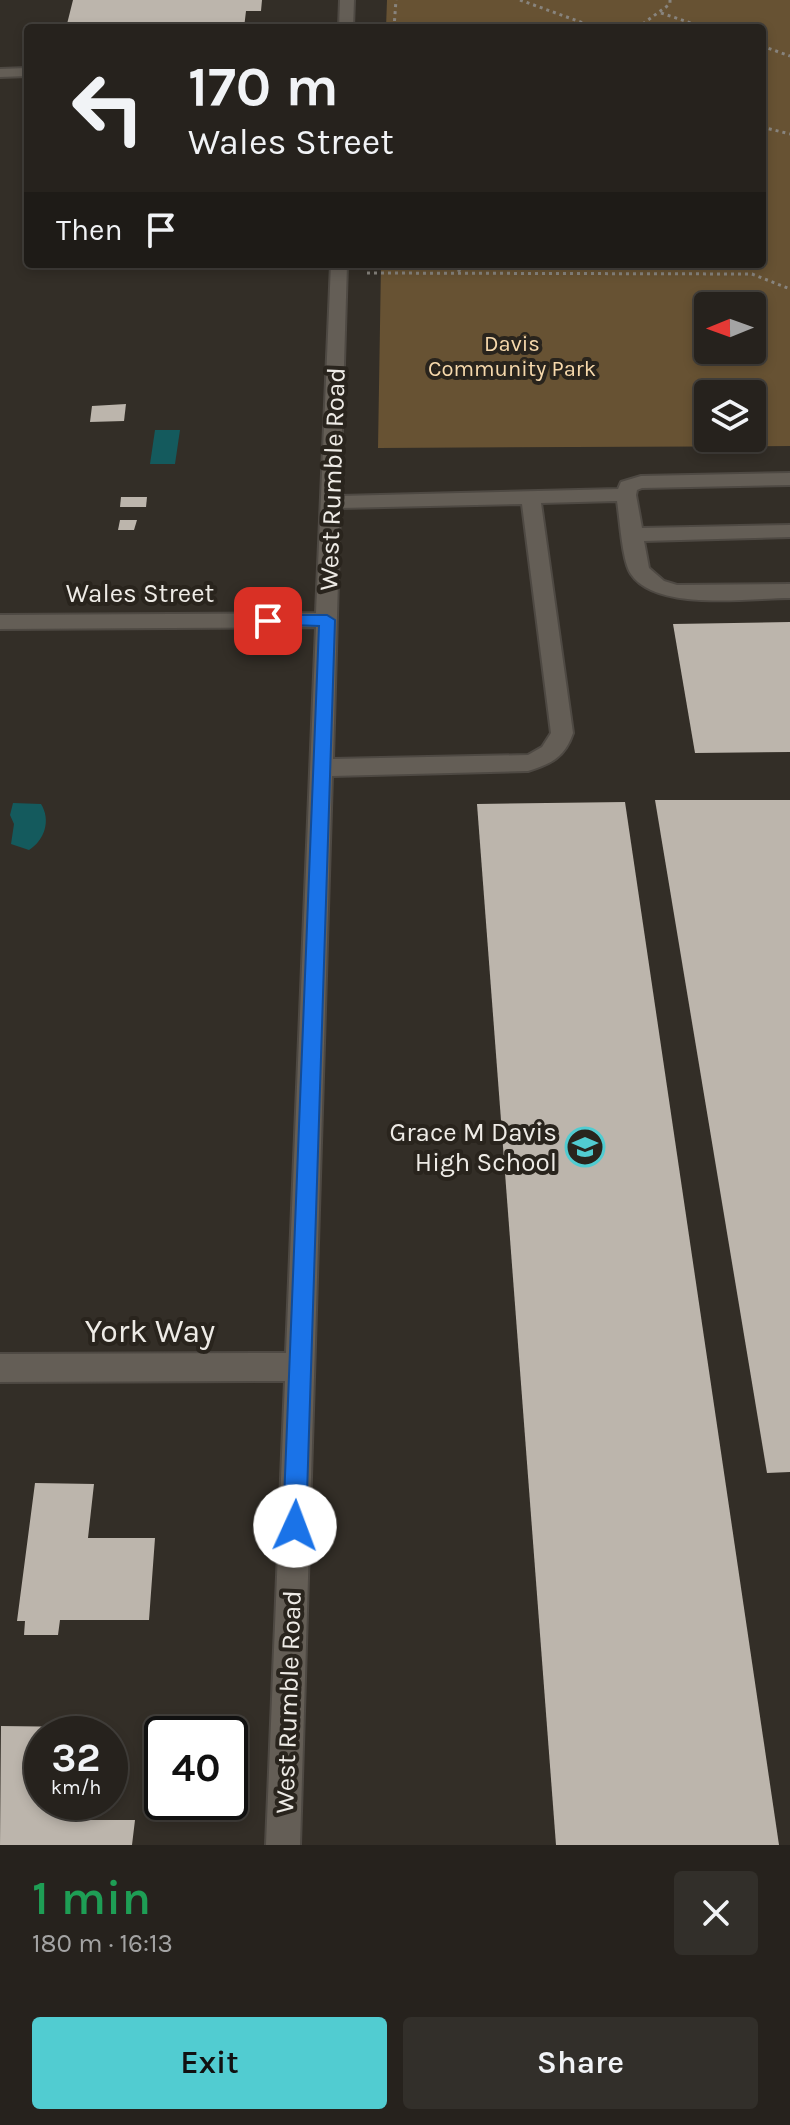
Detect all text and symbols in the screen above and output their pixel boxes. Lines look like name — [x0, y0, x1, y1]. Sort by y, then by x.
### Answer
text: 170 m — [188, 54, 339, 119]
icon: left — [56, 56, 160, 160]
text: Wales Street — [188, 121, 394, 163]
icon: arrive — [139, 208, 183, 252]
text: Then — [56, 212, 123, 248]
north arrow — [694, 292, 766, 364]
map controls — [694, 292, 766, 452]
park label: Davis Community Park — [428, 331, 596, 382]
street label: West Rumble Road — [313, 367, 352, 591]
button: layers — [694, 380, 766, 452]
street label: Wales Street — [66, 578, 214, 609]
pin — [234, 587, 302, 655]
icon: arrive — [246, 599, 290, 643]
place label: Grace M Davis High School — [389, 1117, 557, 1178]
school or university icon: Grace M Davis High School — [564, 1126, 606, 1168]
street label: York Way — [85, 1313, 215, 1350]
position arrow — [253, 1484, 337, 1568]
street label: West Rumble Road — [269, 1590, 308, 1814]
speed limit sign: 40 — [144, 1716, 248, 1820]
text: 32 — [51, 1734, 101, 1781]
text: km/h — [51, 1776, 101, 1799]
text: 1 min — [32, 1870, 151, 1926]
button: close — [674, 1871, 758, 1955]
text: 180 m · 16:13 — [32, 1928, 173, 1959]
button: Exit — [32, 2017, 387, 2109]
button: Share — [403, 2017, 758, 2109]

